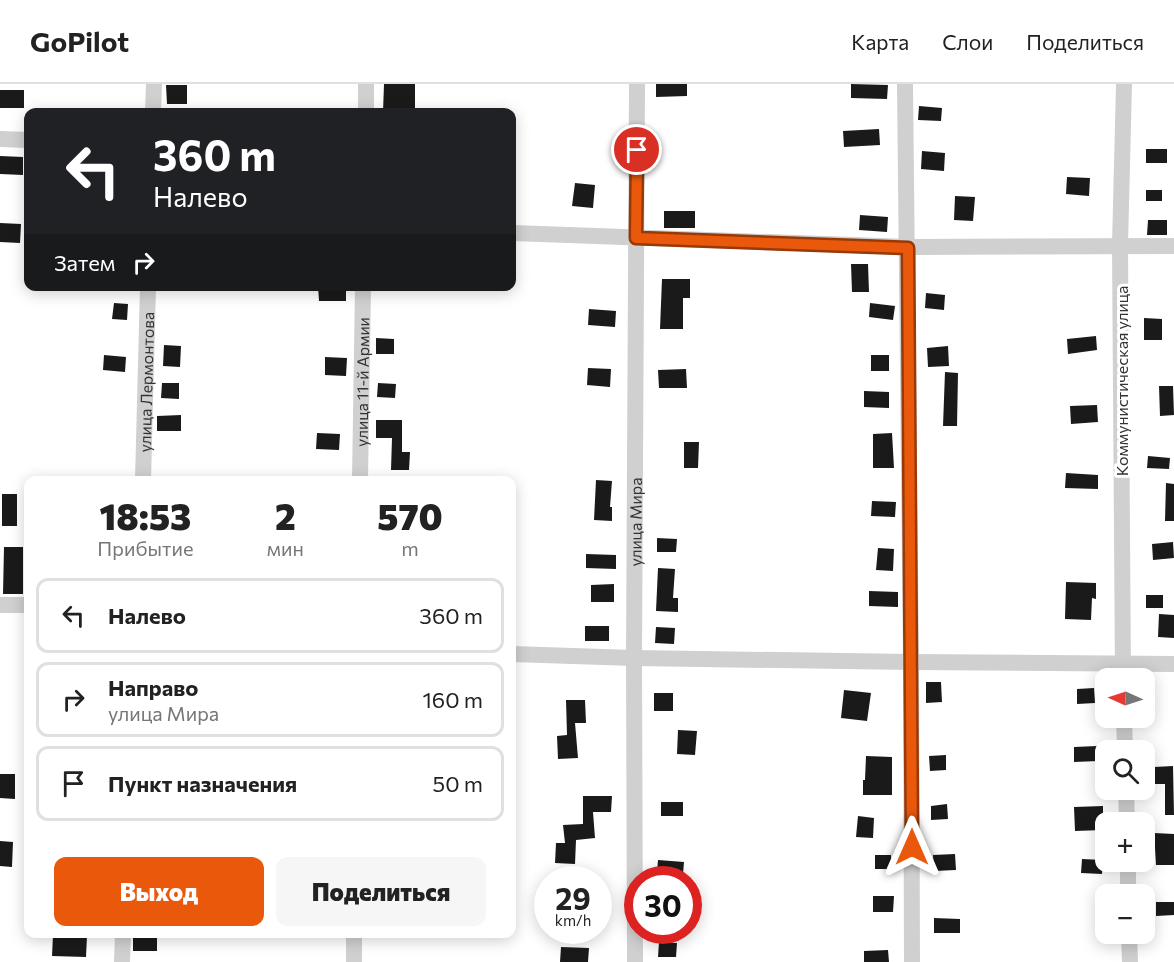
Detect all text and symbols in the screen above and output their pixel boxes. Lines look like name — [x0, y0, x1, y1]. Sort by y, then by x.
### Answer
text: GoPilot — [30, 24, 129, 58]
text: Карта — [851, 29, 909, 54]
text: Слои — [942, 29, 993, 54]
text: Поделиться — [1026, 29, 1144, 54]
pin — [611, 124, 662, 175]
text: 360 m — [153, 128, 276, 180]
icon: left — [54, 132, 132, 210]
icon: arrive — [620, 133, 653, 166]
text: Налево — [153, 180, 248, 213]
icon: right — [127, 246, 160, 279]
text: Затем — [54, 249, 115, 276]
street label: Коммунистическая улица — [1112, 286, 1131, 476]
street label: улица Лермонтова — [134, 312, 157, 453]
street label: улица 11-й Армии — [351, 317, 372, 447]
street label: улица Мира — [625, 477, 644, 567]
text: 18:53 — [100, 493, 191, 537]
text: 2 — [275, 493, 296, 537]
text: 570 — [377, 493, 443, 537]
text: Прибытие — [97, 536, 194, 560]
text: мин — [267, 536, 304, 560]
text: m — [401, 536, 419, 560]
icon: left — [57, 599, 90, 632]
text: Налево — [108, 602, 186, 629]
text: 360 m — [419, 602, 483, 629]
north arrow — [1095, 668, 1155, 728]
map controls — [1095, 668, 1155, 944]
text: Направо — [108, 674, 198, 701]
icon: right — [57, 683, 90, 716]
text: 160 m — [422, 686, 483, 713]
text: улица Мира — [108, 701, 219, 725]
button: search — [1095, 740, 1155, 800]
icon: arrive — [57, 767, 90, 800]
text: Пункт назначения — [108, 770, 297, 797]
text: 50 m — [433, 770, 483, 797]
button: + — [1095, 812, 1155, 872]
position arrow — [880, 815, 944, 879]
button: Выход — [54, 857, 264, 926]
button: Поделиться — [276, 857, 486, 926]
speed limit sign: 30 — [624, 866, 702, 944]
text: 29 — [555, 879, 591, 916]
button: − — [1095, 884, 1155, 944]
text: km/h — [555, 911, 591, 929]

